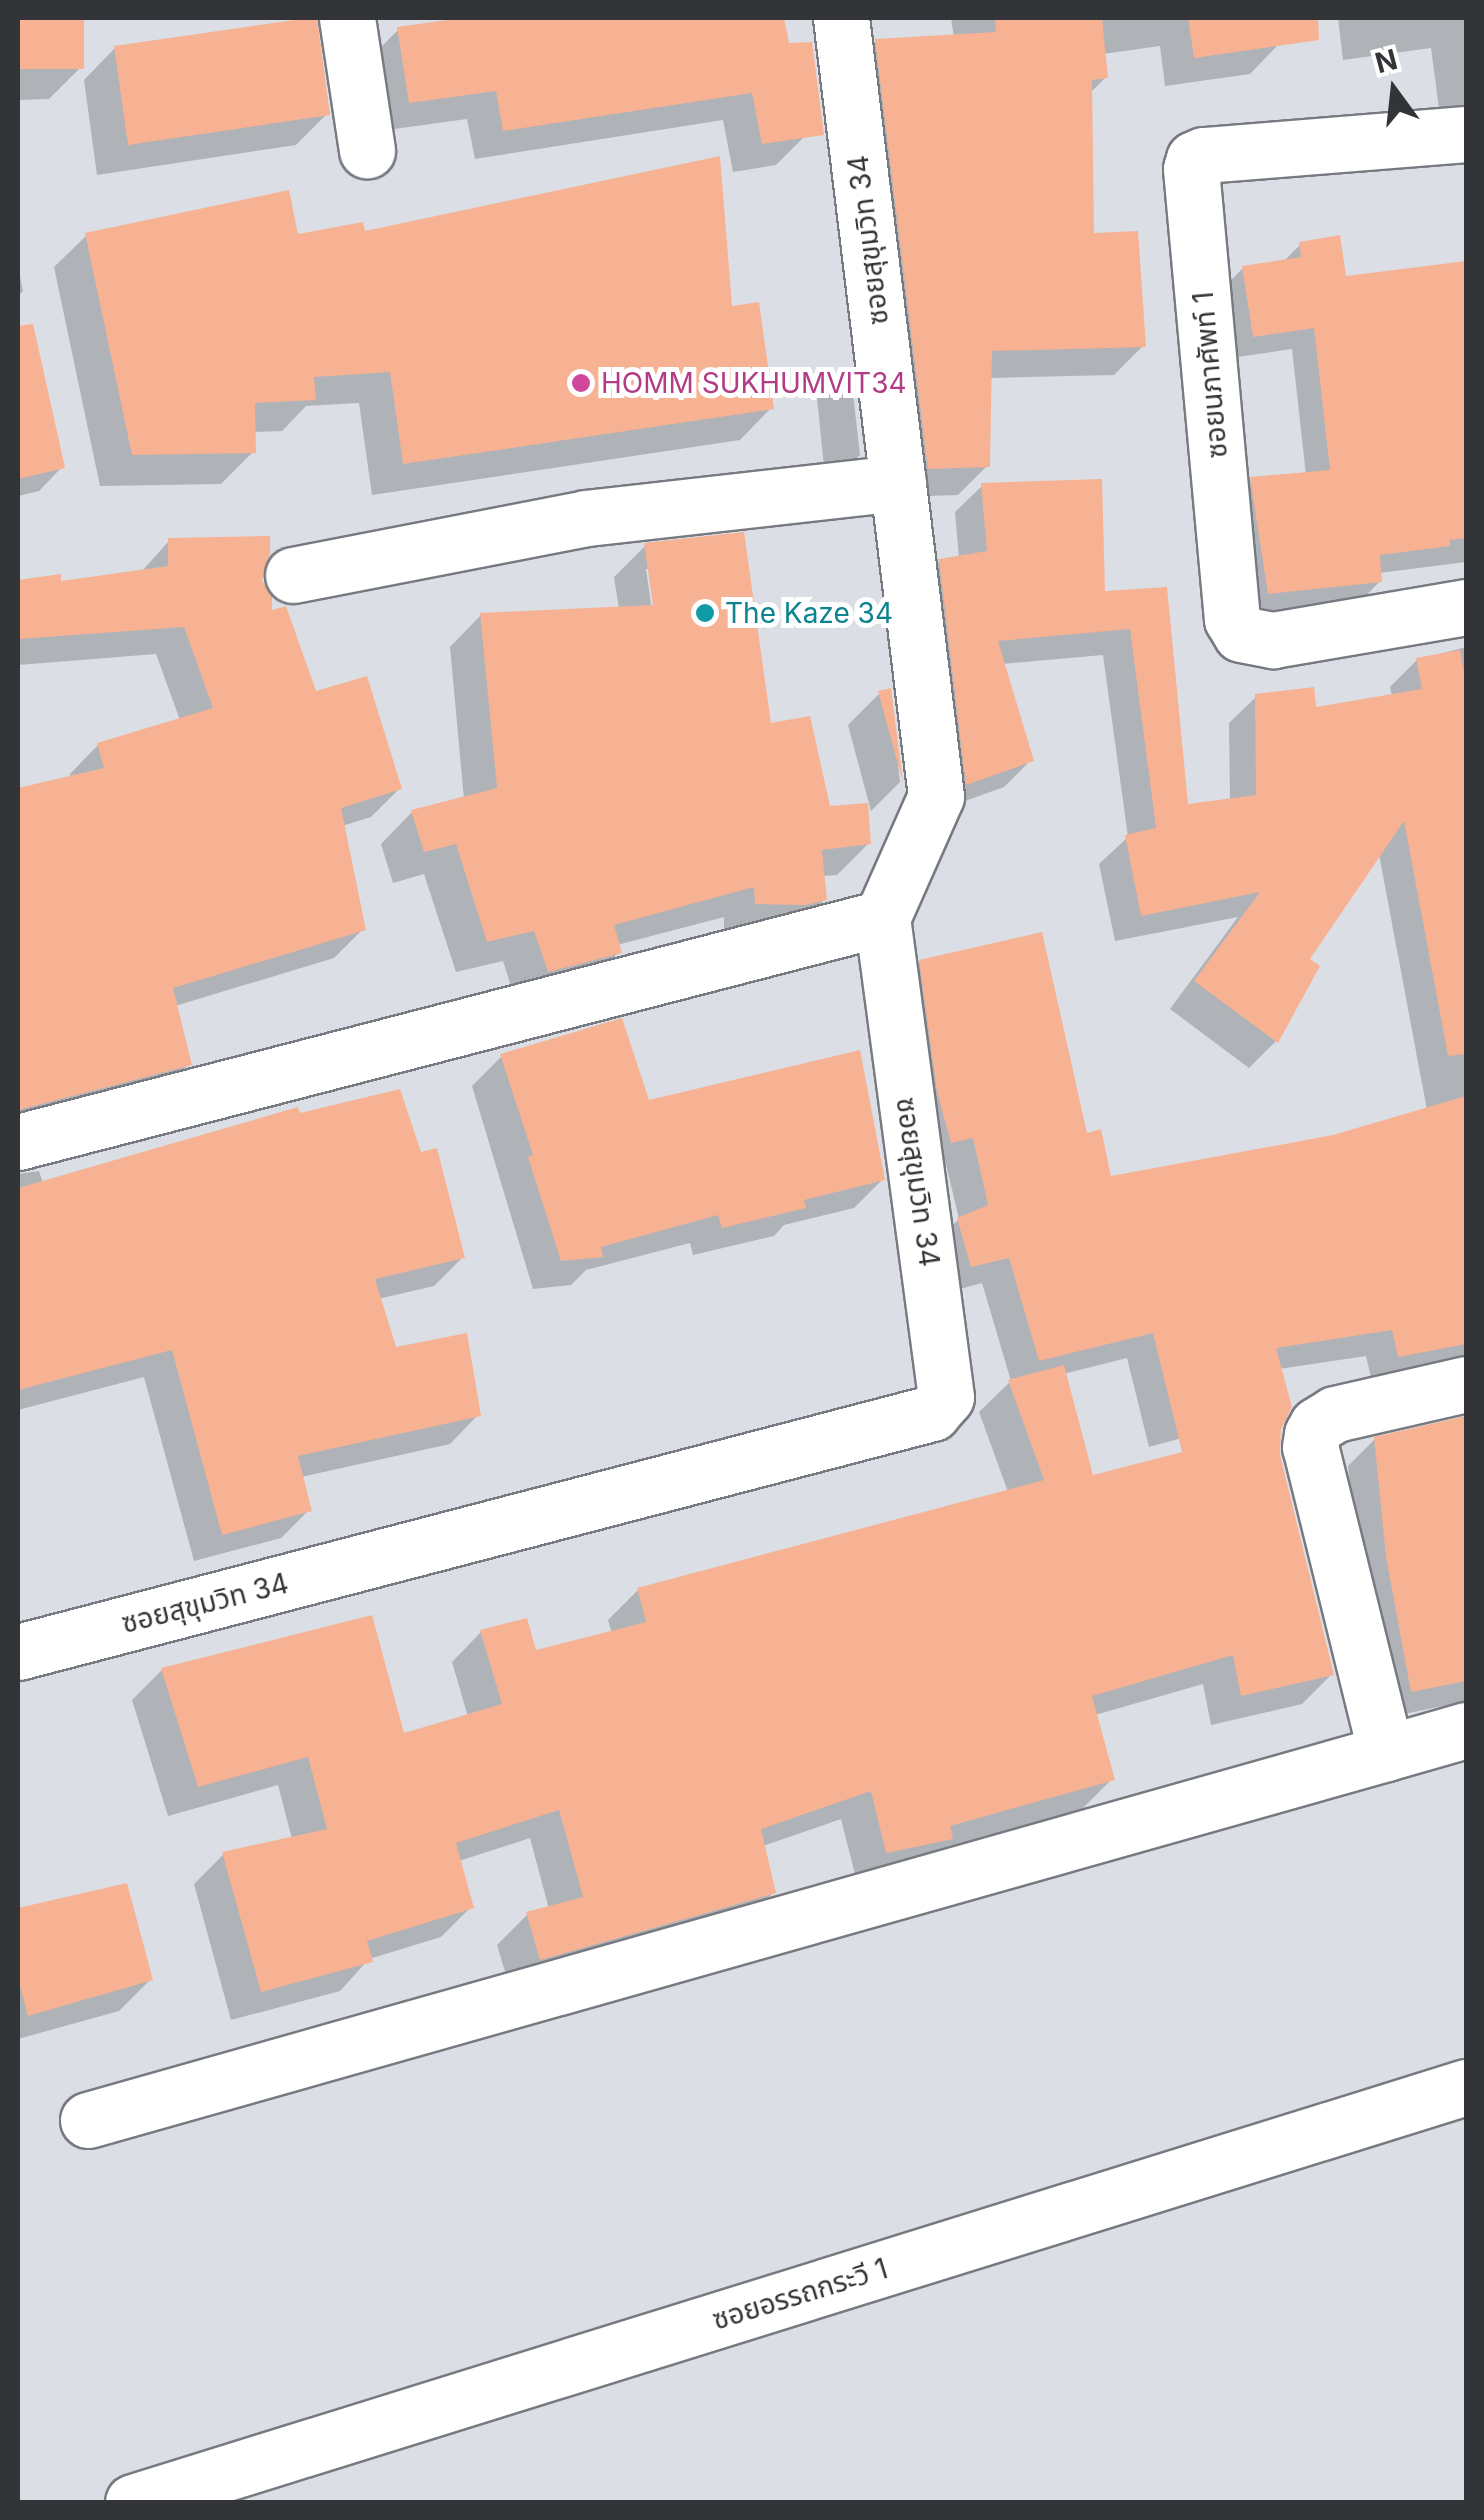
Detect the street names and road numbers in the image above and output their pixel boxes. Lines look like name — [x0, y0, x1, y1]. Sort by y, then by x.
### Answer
street label: ซอยสุขุมวิท 34 — [841, 153, 895, 327]
street label: ซอยนภาศัพท์ 1 — [1186, 290, 1234, 460]
street label: ซอยสุขุมวิท 34 — [889, 1095, 947, 1269]
street label: ซอยสุขุมวิท 34 — [118, 1566, 292, 1640]
street label: ซอยอรรถกระวี 1 — [708, 2251, 892, 2337]

